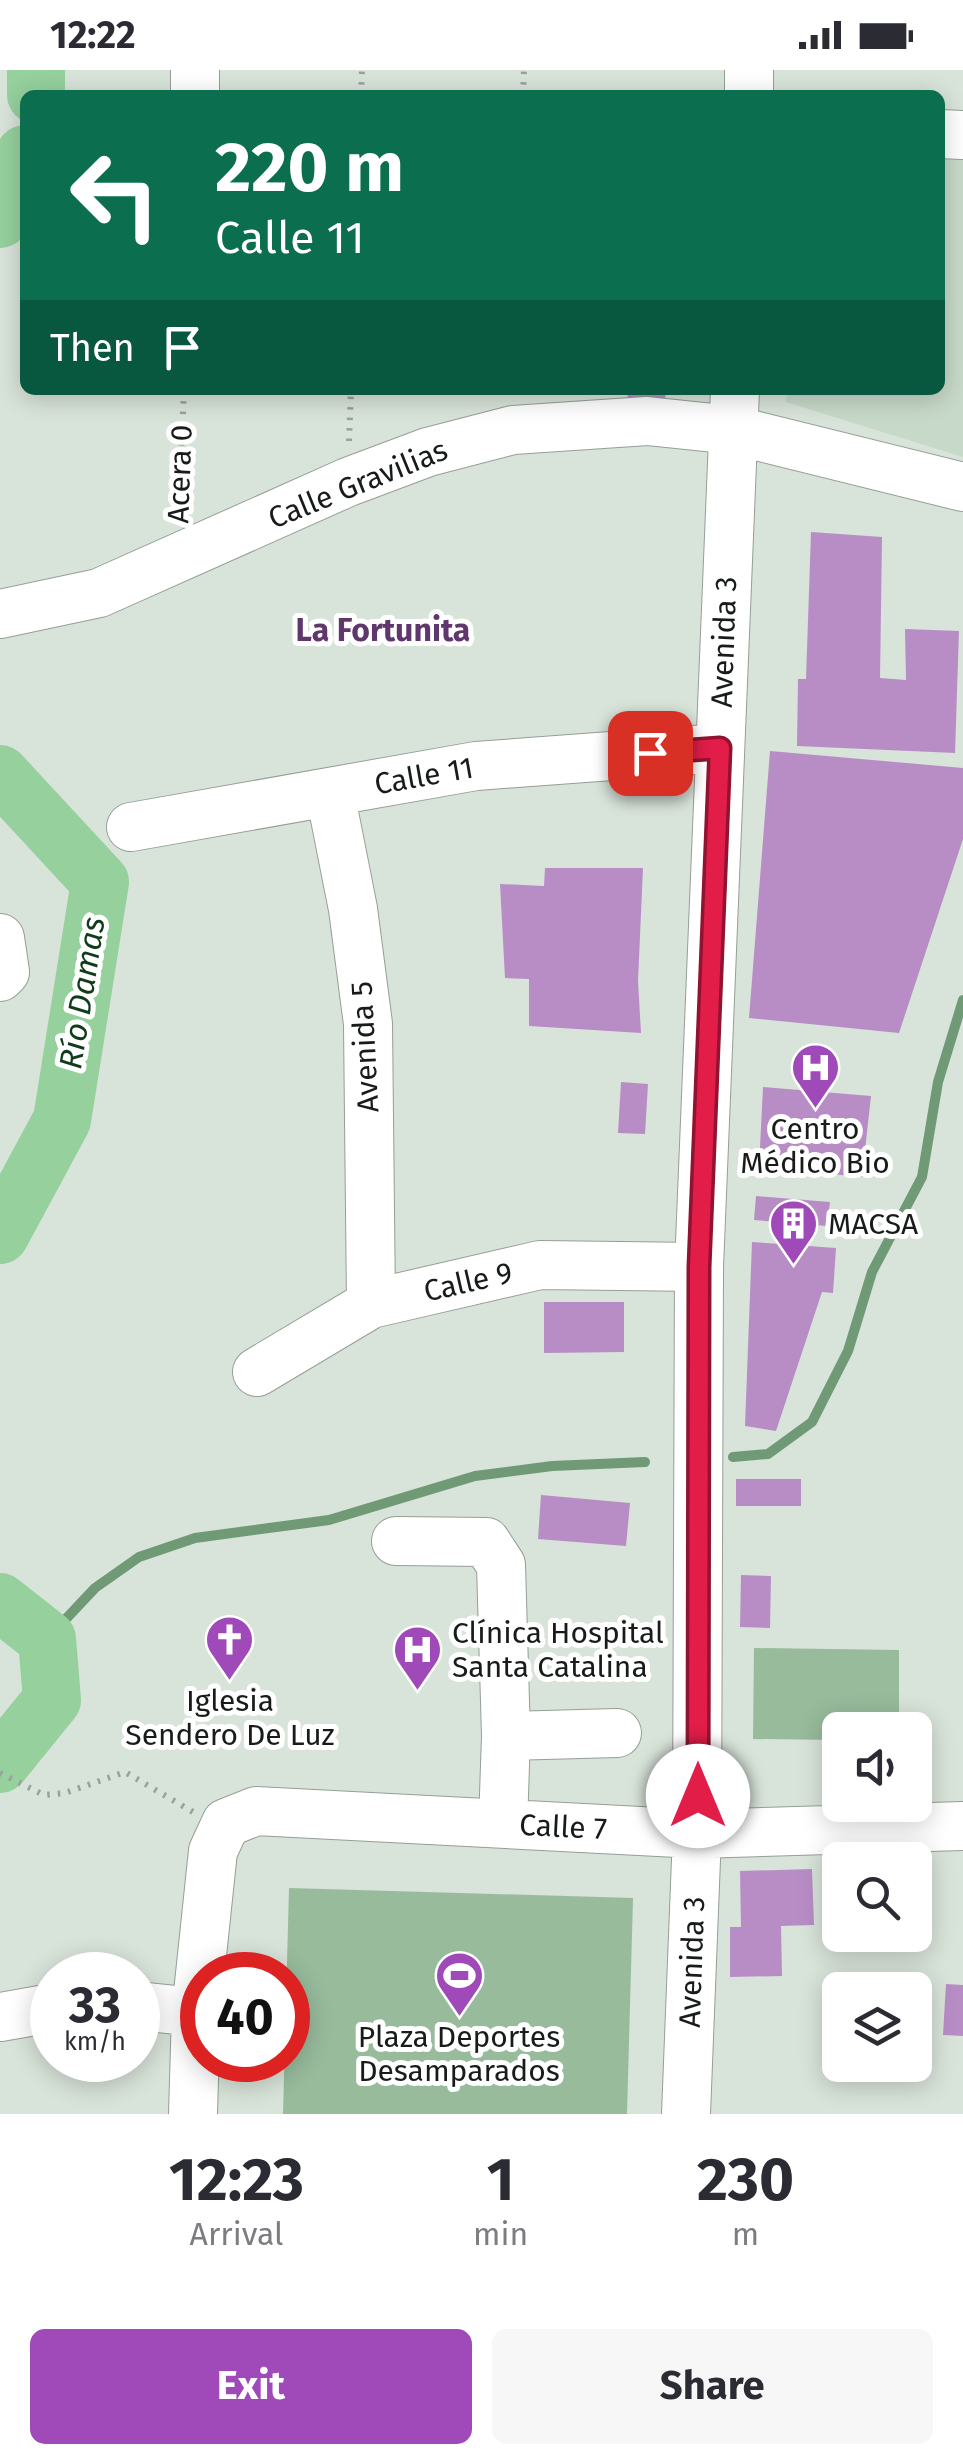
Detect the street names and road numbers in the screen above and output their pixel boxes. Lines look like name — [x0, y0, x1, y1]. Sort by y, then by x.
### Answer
street label: Acera 0 — [160, 424, 200, 524]
street label: Calle Gravilias — [263, 432, 453, 536]
street label: Avenida 3 — [704, 576, 744, 708]
street label: Calle 11 — [372, 750, 476, 802]
street label: Avenida 5 — [344, 980, 386, 1114]
street label: Calle 9 — [420, 1254, 516, 1310]
street label: Calle 7 — [518, 1807, 608, 1847]
street label: Avenida 3 — [672, 1896, 712, 2028]

